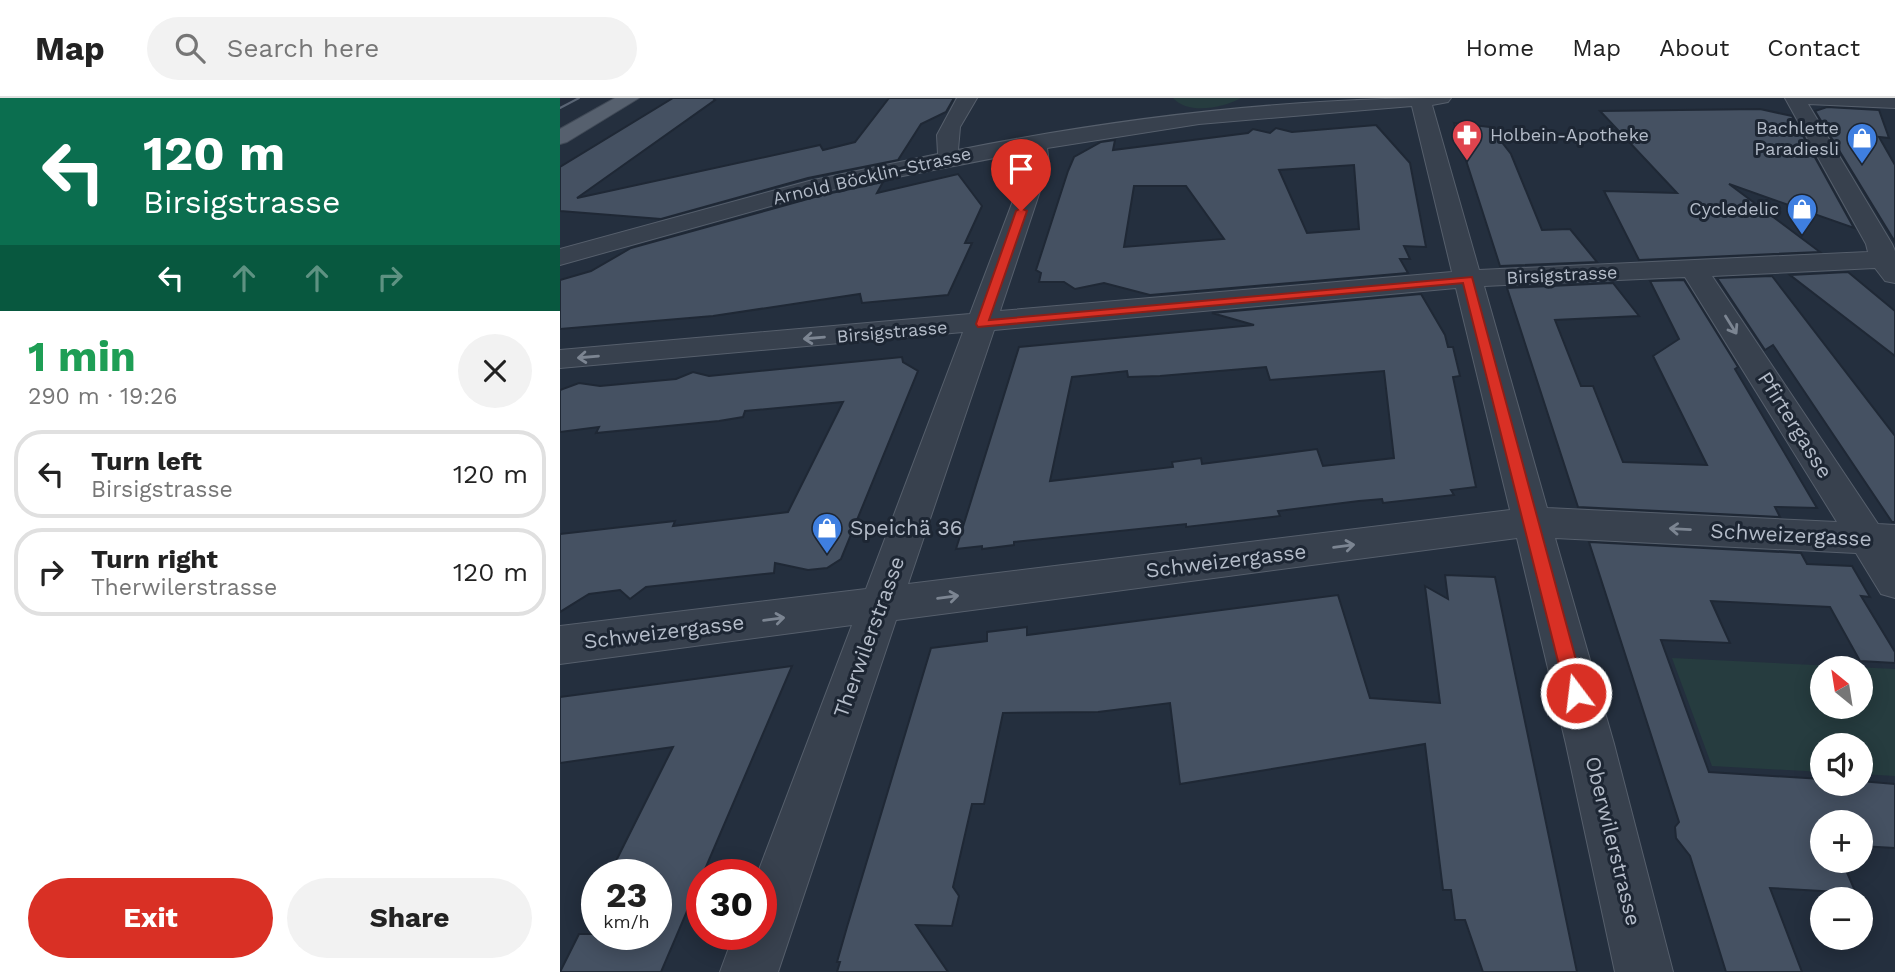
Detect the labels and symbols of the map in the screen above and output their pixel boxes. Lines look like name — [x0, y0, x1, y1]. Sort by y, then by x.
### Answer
place label: Bachlette Paradiesli — [1754, 117, 1839, 159]
pharmacy icon: Holbein-Apotheke — [1450, 118, 1484, 162]
shop icon: Bachlette Paradiesli — [1845, 121, 1879, 165]
place label: Holbein-Apotheke — [1490, 124, 1649, 145]
pin — [991, 139, 1051, 211]
street label: Arnold Böcklin-Strasse — [771, 142, 973, 209]
shop icon: Cycledelic — [1785, 192, 1819, 236]
place label: Cycledelic — [1689, 198, 1779, 219]
street label: Birsigstrasse — [1506, 261, 1618, 288]
one-way arrow — [1724, 314, 1738, 334]
street label: Birsigstrasse — [836, 316, 948, 347]
one-way arrow — [804, 332, 826, 345]
one-way arrow — [577, 351, 599, 364]
street label: Pfirtergasse — [1753, 367, 1838, 483]
shop icon: Speichä 36 — [810, 511, 844, 555]
place label: Speichä 36 — [850, 515, 963, 540]
street label: Schweizergasse — [1710, 518, 1872, 551]
one-way arrow — [1669, 523, 1692, 536]
street label: Schweizergasse — [1144, 538, 1308, 583]
one-way arrow — [1332, 539, 1355, 552]
street label: Therwilerstrasse — [828, 553, 909, 721]
one-way arrow — [937, 590, 959, 603]
street label: Schweizergasse — [582, 609, 746, 654]
one-way arrow — [762, 612, 785, 625]
position arrow — [1539, 656, 1613, 730]
north arrow — [1810, 656, 1872, 719]
street label: Oberwilerstrasse — [1580, 754, 1647, 928]
speed limit sign: 30 — [686, 859, 777, 950]

